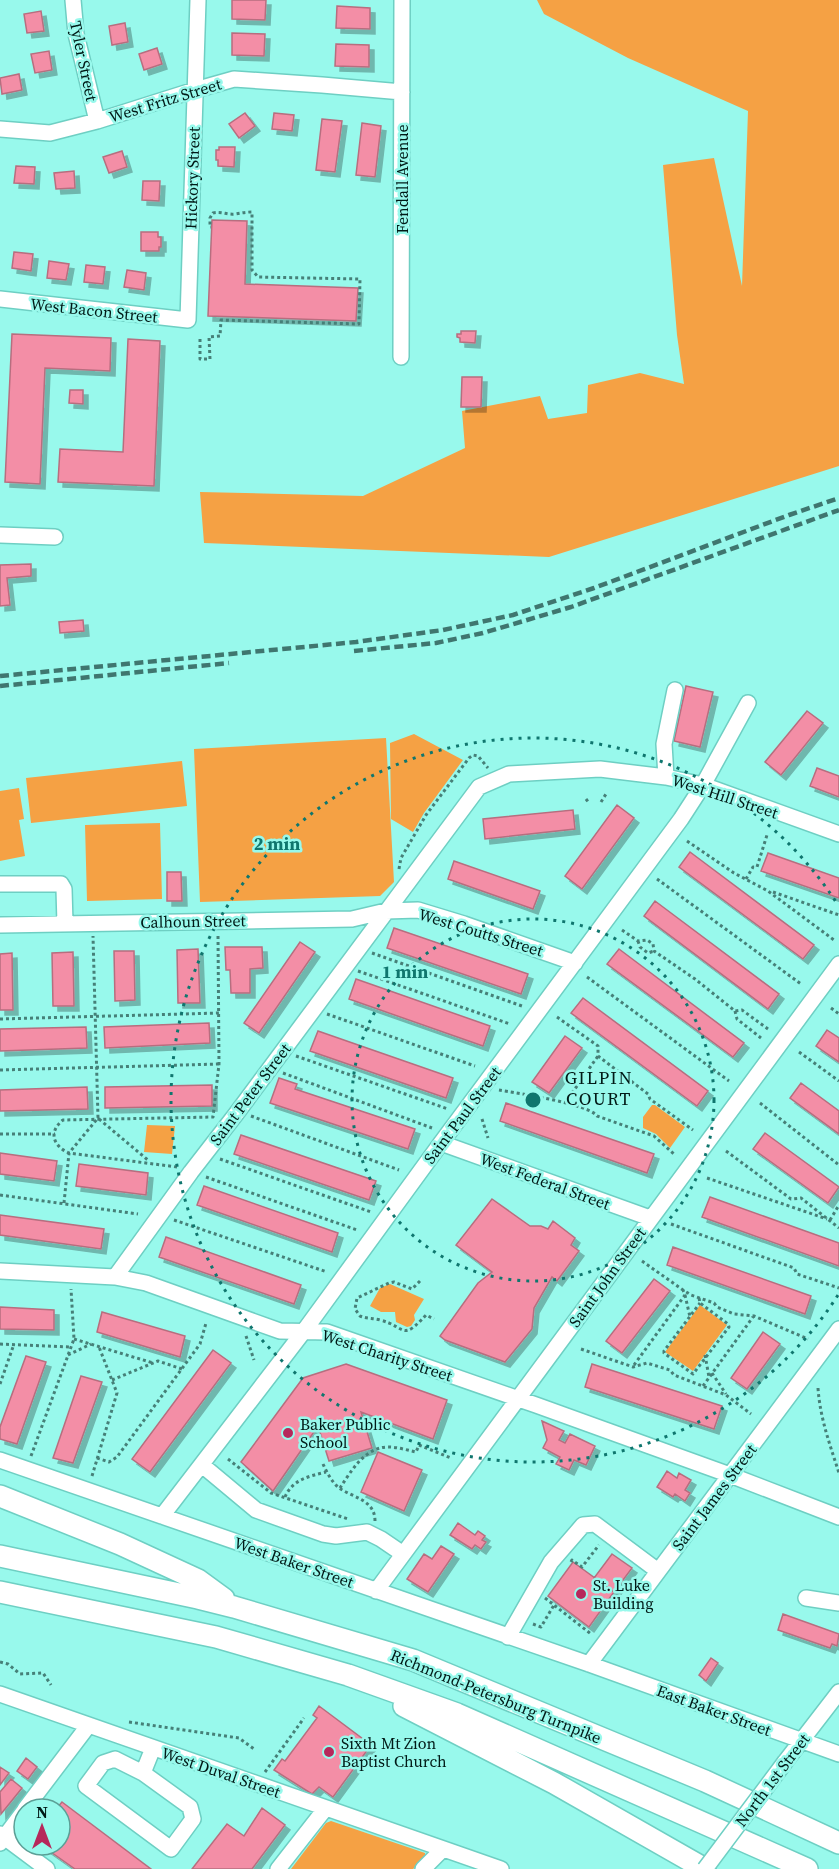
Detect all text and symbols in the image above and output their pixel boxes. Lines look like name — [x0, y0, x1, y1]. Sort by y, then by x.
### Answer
street label: Tyler Street — [65, 19, 103, 104]
street label: West Fritz Street — [106, 72, 225, 128]
street label: Fendall Avenue — [391, 124, 413, 234]
street label: Hickory Street — [179, 126, 205, 230]
street label: West Bacon Street — [29, 292, 160, 328]
street label: West Hill Street — [669, 768, 782, 824]
text: 2 min — [254, 831, 300, 856]
street label: West Coutts Street — [416, 903, 547, 962]
street label: Calhoun Street — [140, 909, 247, 933]
text: 1 min — [382, 959, 428, 984]
street label: Saint Peter Street — [204, 1038, 296, 1149]
street label: Saint Paul Street — [418, 1061, 506, 1168]
district label: GILPIN COURT — [565, 1065, 633, 1111]
centre of rings — [523, 1090, 543, 1110]
street label: West Federal Street — [477, 1147, 614, 1215]
street label: Saint John Street — [563, 1222, 651, 1331]
street label: West Charity Street — [319, 1324, 456, 1387]
place label: Baker Public School — [300, 1413, 391, 1453]
marker: Baker Public School — [281, 1426, 295, 1440]
street label: Saint James Street — [667, 1439, 762, 1555]
street label: West Baker Street — [231, 1531, 357, 1593]
place label: St. Luke Building — [593, 1574, 653, 1614]
marker: St. Luke Building — [574, 1587, 588, 1601]
street label: Richmond-Petersburg Turnpike — [387, 1644, 605, 1748]
street label: East Baker Street — [654, 1679, 775, 1741]
street label: North 1st Street — [730, 1728, 815, 1831]
place label: Sixth Mt Zion Baptist Church — [341, 1732, 447, 1772]
street label: West Duval Street — [159, 1741, 284, 1803]
marker: Sixth Mt Zion Baptist Church — [322, 1745, 336, 1759]
north arrow — [12, 1797, 72, 1857]
text: N — [36, 1801, 48, 1823]

